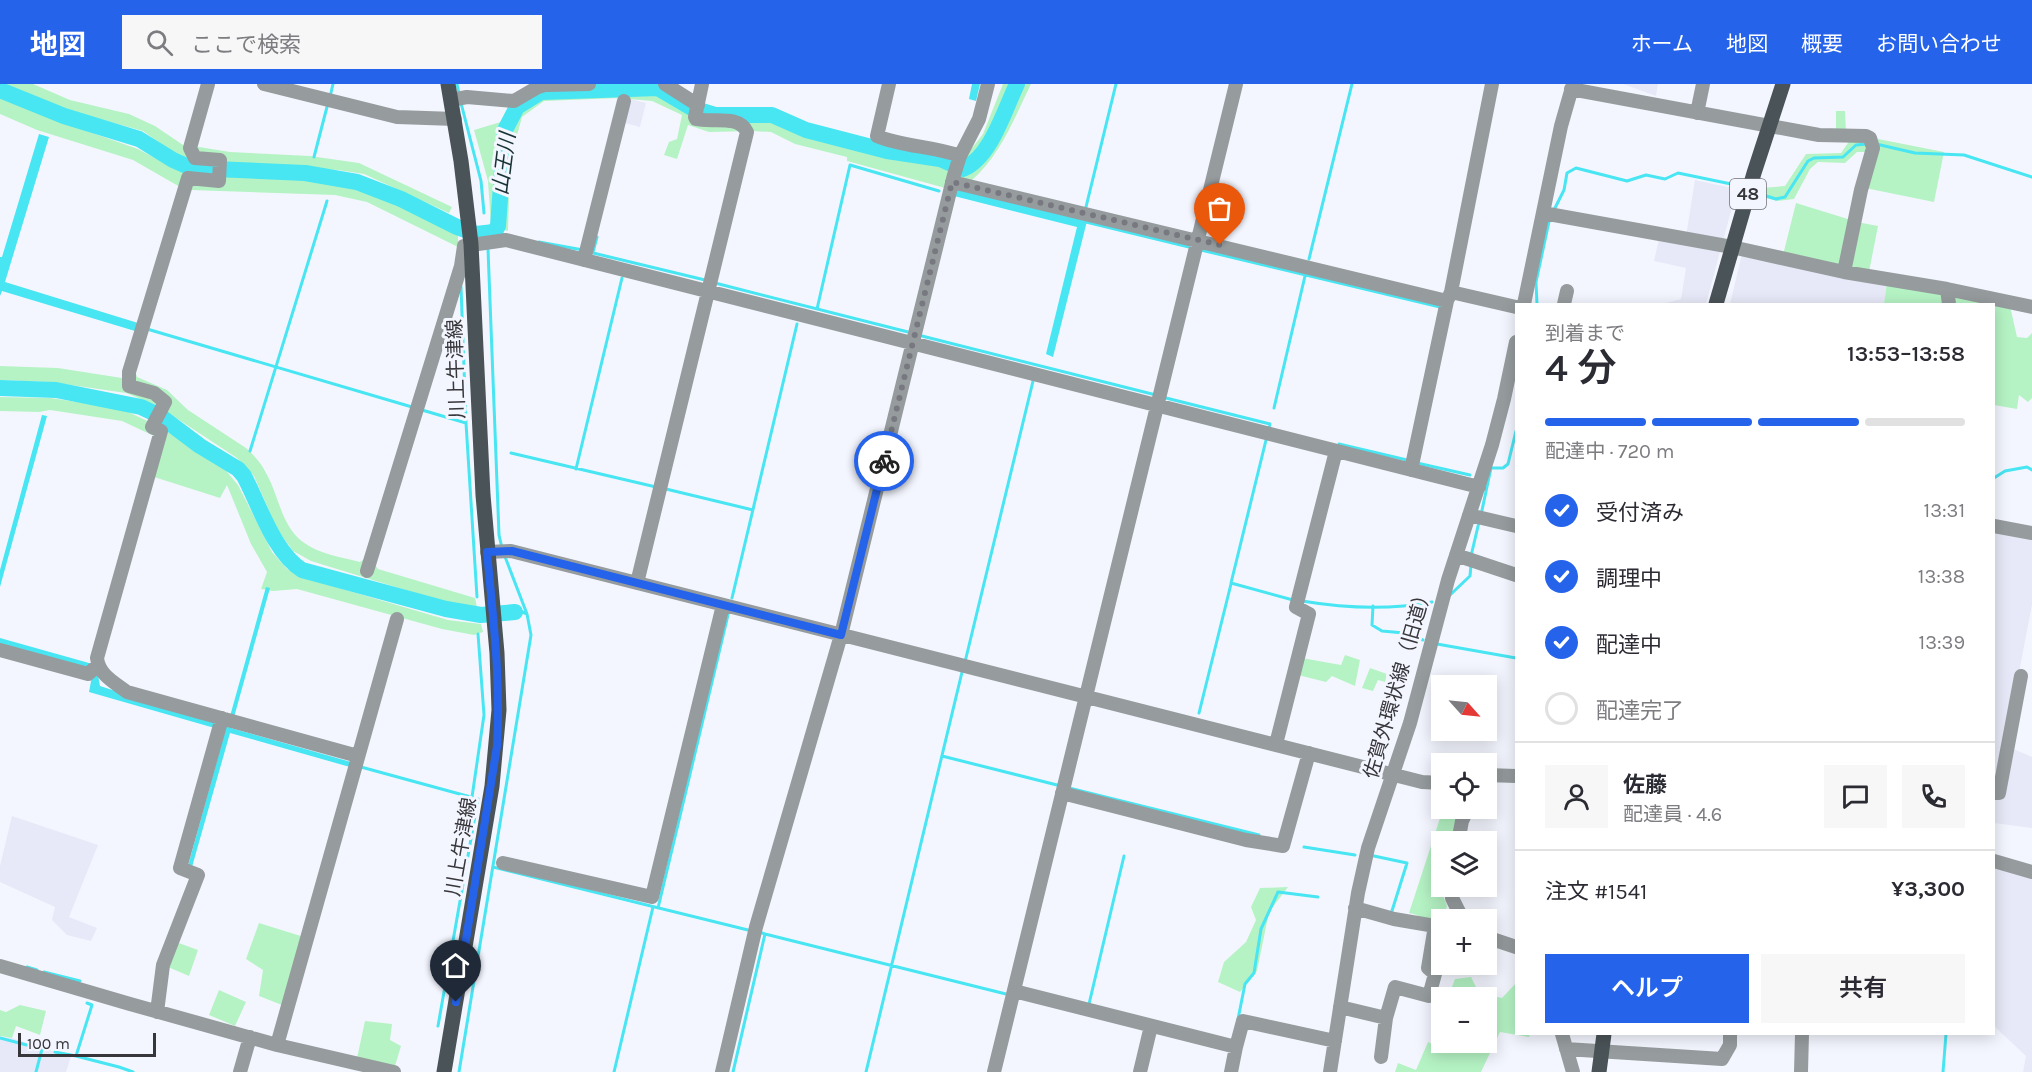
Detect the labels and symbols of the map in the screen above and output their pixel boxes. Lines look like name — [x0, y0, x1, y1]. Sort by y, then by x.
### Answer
water label: 山王川 — [488, 129, 520, 197]
road number: 48 — [1730, 179, 1766, 209]
pin — [1194, 183, 1245, 245]
street label: 川上牛津線 — [443, 319, 469, 419]
courier — [854, 431, 914, 491]
street label: 佐賀外環状線（旧道） — [1359, 583, 1437, 781]
north arrow — [1431, 675, 1497, 741]
street label: 川上牛津線 — [441, 796, 481, 898]
pin — [430, 940, 481, 1002]
scale bar — [18, 1030, 156, 1058]

